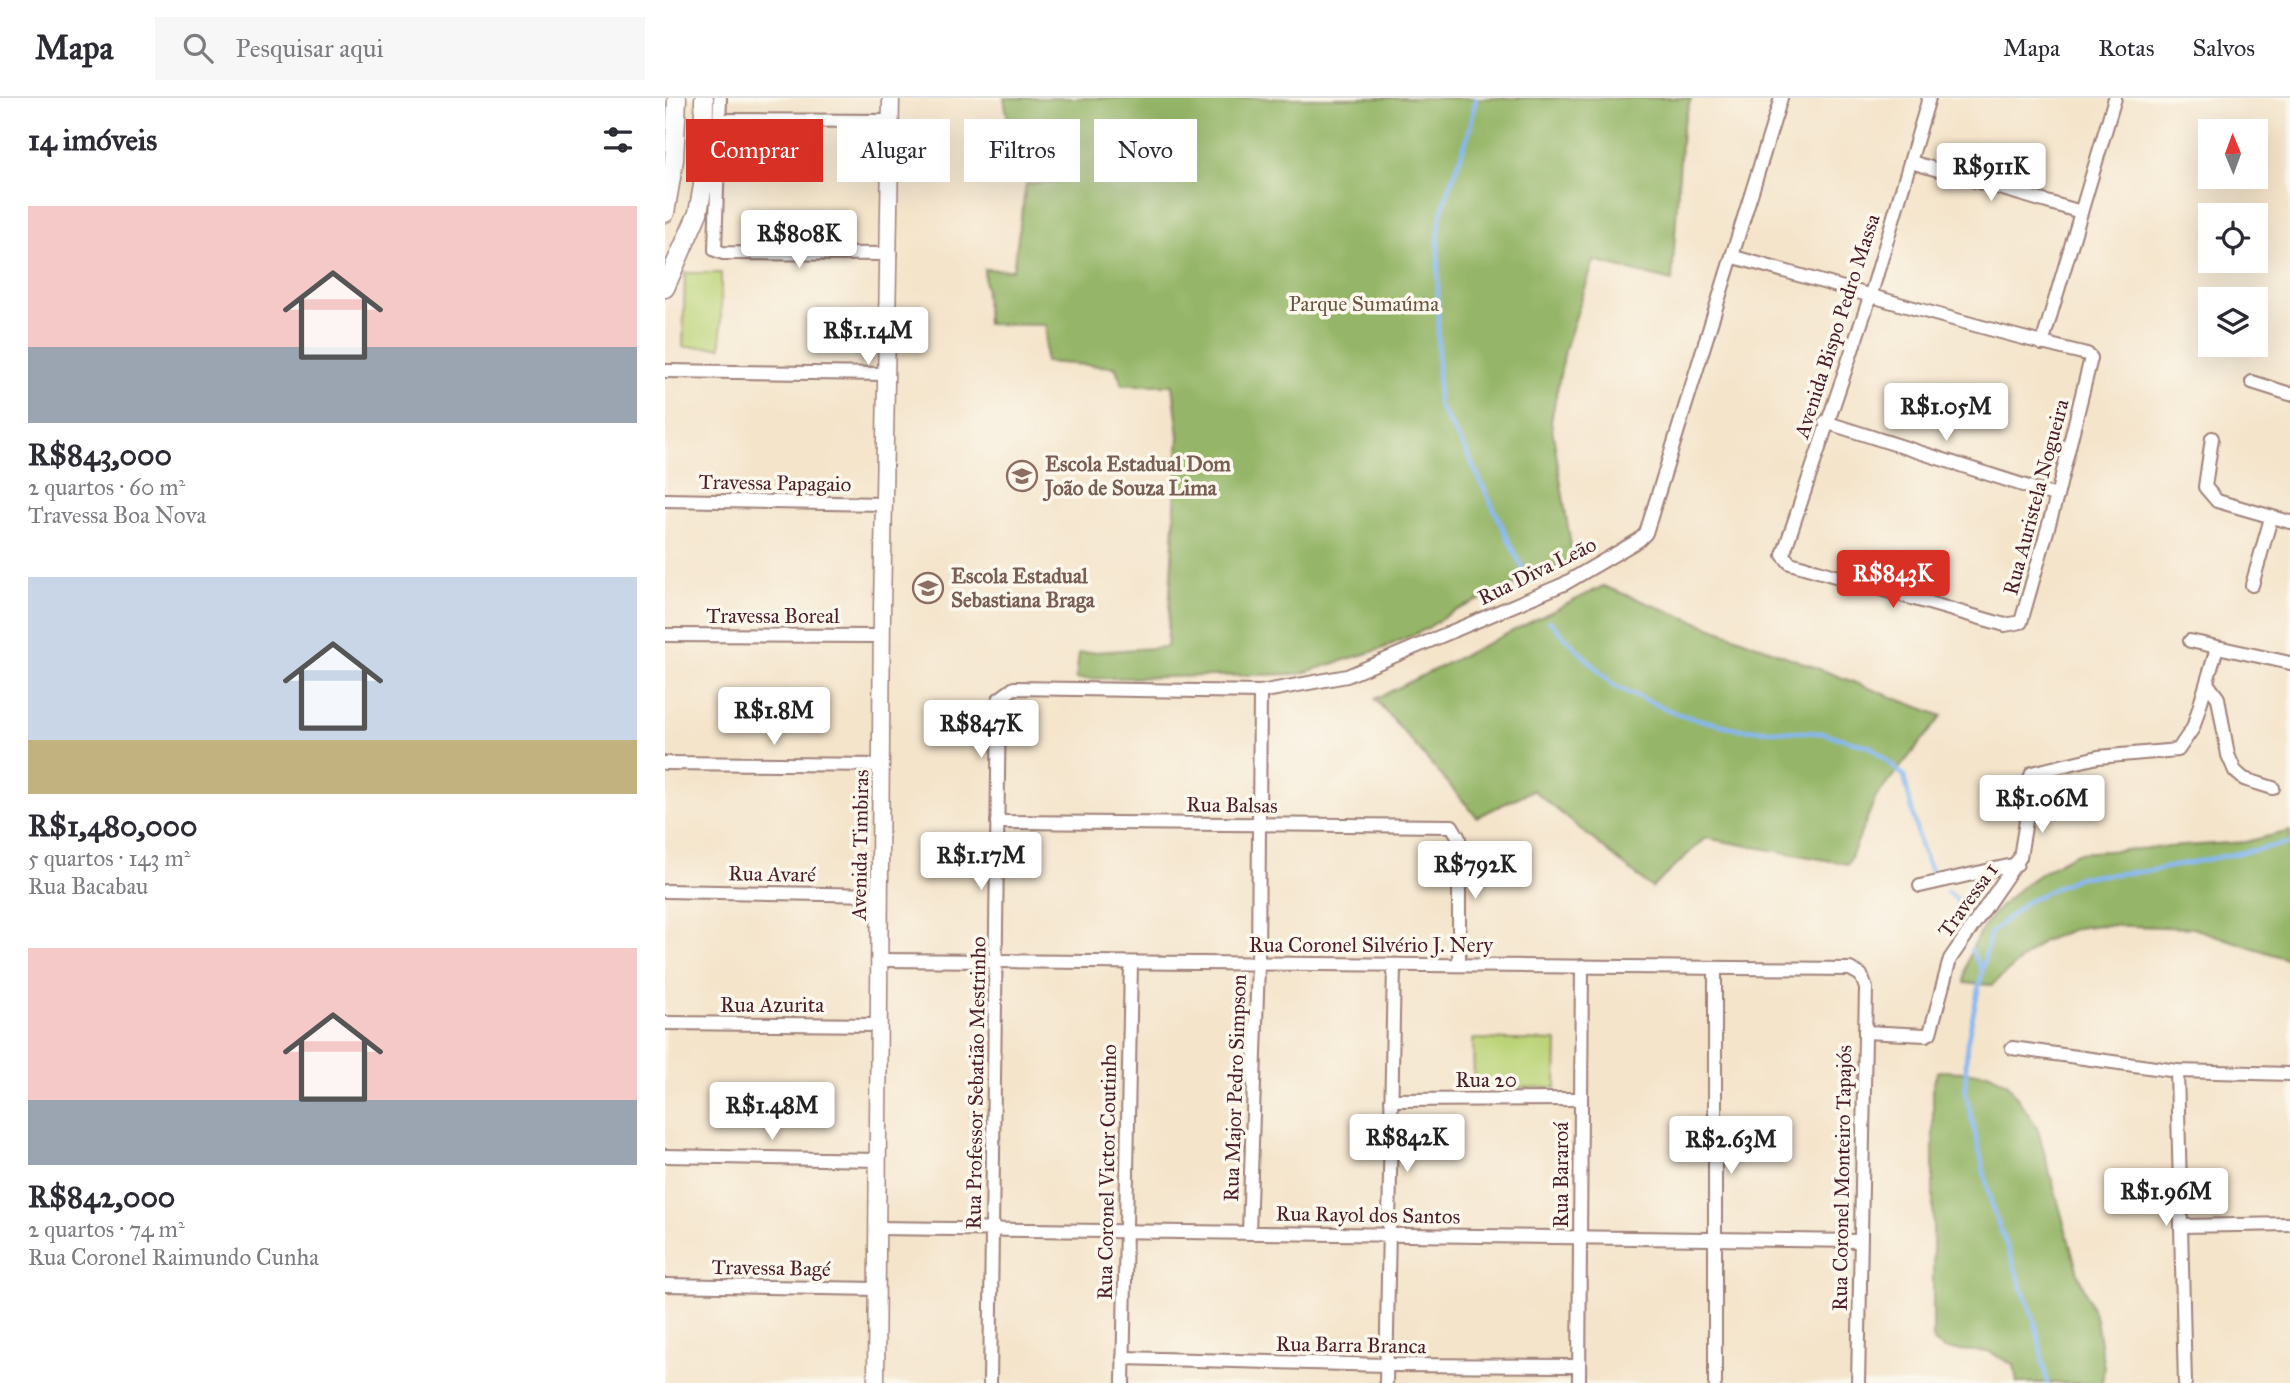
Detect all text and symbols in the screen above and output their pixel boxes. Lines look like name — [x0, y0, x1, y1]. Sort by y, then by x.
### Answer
search box — [155, 17, 645, 80]
text: Mapa — [35, 28, 113, 68]
icon: search — [179, 29, 217, 67]
text: Pesquisar aqui — [235, 32, 384, 64]
text: Mapa — [2003, 33, 2060, 63]
text: Rotas — [2098, 33, 2154, 63]
text: Salvos — [2192, 33, 2255, 63]
chip: Comprar — [686, 119, 823, 182]
chip: Alugar — [837, 119, 950, 182]
chip: Filtros — [964, 119, 1080, 182]
chip: Novo — [1094, 119, 1197, 182]
north arrow — [2198, 119, 2268, 189]
map controls — [2198, 119, 2268, 357]
icon: filters — [599, 121, 637, 159]
text: 14 imóveis — [28, 122, 157, 158]
pin: R$911K — [1934, 144, 2048, 203]
text: R$911K — [1953, 152, 2029, 180]
button: locate — [2198, 203, 2268, 273]
street label: Avenida Bispo Pedro Massa — [1788, 210, 1886, 442]
pin: R$808K — [742, 211, 856, 270]
text: R$808K — [757, 219, 841, 247]
icon: home — [270, 252, 396, 378]
button: layers — [2198, 287, 2268, 357]
park label: Parque Sumaúma — [1289, 291, 1439, 317]
pin: R$1.14M — [803, 308, 933, 367]
text: R$1.14M — [823, 316, 913, 344]
pin: R$1.05M — [1881, 384, 2011, 443]
text: R$1.05M — [1900, 392, 1992, 420]
street label: Rua Auristela Nogueira — [1997, 396, 2075, 598]
text: R$843,000 — [28, 437, 172, 473]
place label: Escola Estadual Dom João de Souza Lima — [1042, 451, 1231, 502]
school or university icon: Escola Estadual Dom João de Souza Lima — [1005, 459, 1039, 493]
street label: Travessa Papagaio — [698, 469, 852, 497]
text: 2 quartos · 60 m² — [28, 473, 185, 501]
text: Travessa Boa Nova — [28, 501, 206, 529]
street label: Rua Diva Leão — [1474, 531, 1601, 611]
pin: R$843K — [1836, 550, 1950, 610]
text: R$843K — [1853, 559, 1933, 587]
place label: Escola Estadual Sebastiana Braga — [951, 563, 1096, 613]
school or university icon: Escola Estadual Sebastiana Braga — [911, 571, 945, 605]
street label: Travessa Boreal — [706, 603, 840, 629]
icon: home — [270, 623, 396, 749]
pin: R$1.8M — [717, 688, 831, 747]
text: R$1.8M — [734, 696, 814, 724]
pin: R$847K — [924, 700, 1038, 760]
text: R$847K — [940, 709, 1022, 737]
street label: Avenida Timbiras — [846, 769, 874, 922]
pin: R$1.06M — [1977, 776, 2107, 835]
text: R$1.06M — [1996, 784, 2088, 812]
street label: Rua Balsas — [1186, 791, 1278, 819]
text: R$1,480,000 — [28, 808, 198, 844]
pin: R$1.17M — [916, 832, 1046, 892]
text: R$1.17M — [937, 841, 1025, 869]
pin: R$792K — [1418, 842, 1532, 901]
text: 5 quartos · 143 m² — [28, 844, 191, 872]
text: R$792K — [1434, 850, 1516, 878]
street label: Travessa 1 — [1932, 858, 2004, 942]
street label: Rua Avaré — [728, 860, 816, 888]
text: Rua Bacabau — [28, 872, 148, 900]
street label: Rua Coronel Silvério J. Nery — [1249, 932, 1494, 958]
street label: Rua Professor Sebatião Mestrinho — [960, 936, 992, 1230]
street label: Rua Major Pedro Simpson — [1218, 974, 1252, 1202]
street label: Rua Azurita — [720, 992, 824, 1018]
icon: home — [270, 994, 396, 1120]
street label: Rua Coronel Victor Coutinho — [1092, 1044, 1122, 1300]
street label: Rua Coronel Monteiro Tapajós — [1827, 1045, 1857, 1311]
street label: Rua 20 — [1455, 1067, 1517, 1093]
pin: R$1.48M — [707, 1082, 837, 1142]
text: R$1.48M — [726, 1091, 818, 1119]
pin: R$842K — [1350, 1114, 1464, 1174]
pin: R$2.63M — [1666, 1116, 1796, 1176]
street label: Rua Bararoá — [1548, 1122, 1574, 1228]
text: R$842K — [1366, 1123, 1448, 1151]
text: R$2.63M — [1685, 1125, 1777, 1153]
pin: R$1.96M — [2101, 1168, 2231, 1228]
text: R$1.96M — [2120, 1177, 2212, 1205]
text: R$842,000 — [28, 1179, 175, 1215]
street label: Rua Rayol dos Santos — [1275, 1200, 1461, 1230]
text: 2 quartos · 74 m² — [28, 1215, 185, 1243]
text: Rua Coronel Raimundo Cunha — [28, 1243, 319, 1271]
street label: Travessa Bagé — [711, 1254, 831, 1282]
street label: Rua Barra Branca — [1275, 1331, 1427, 1359]

